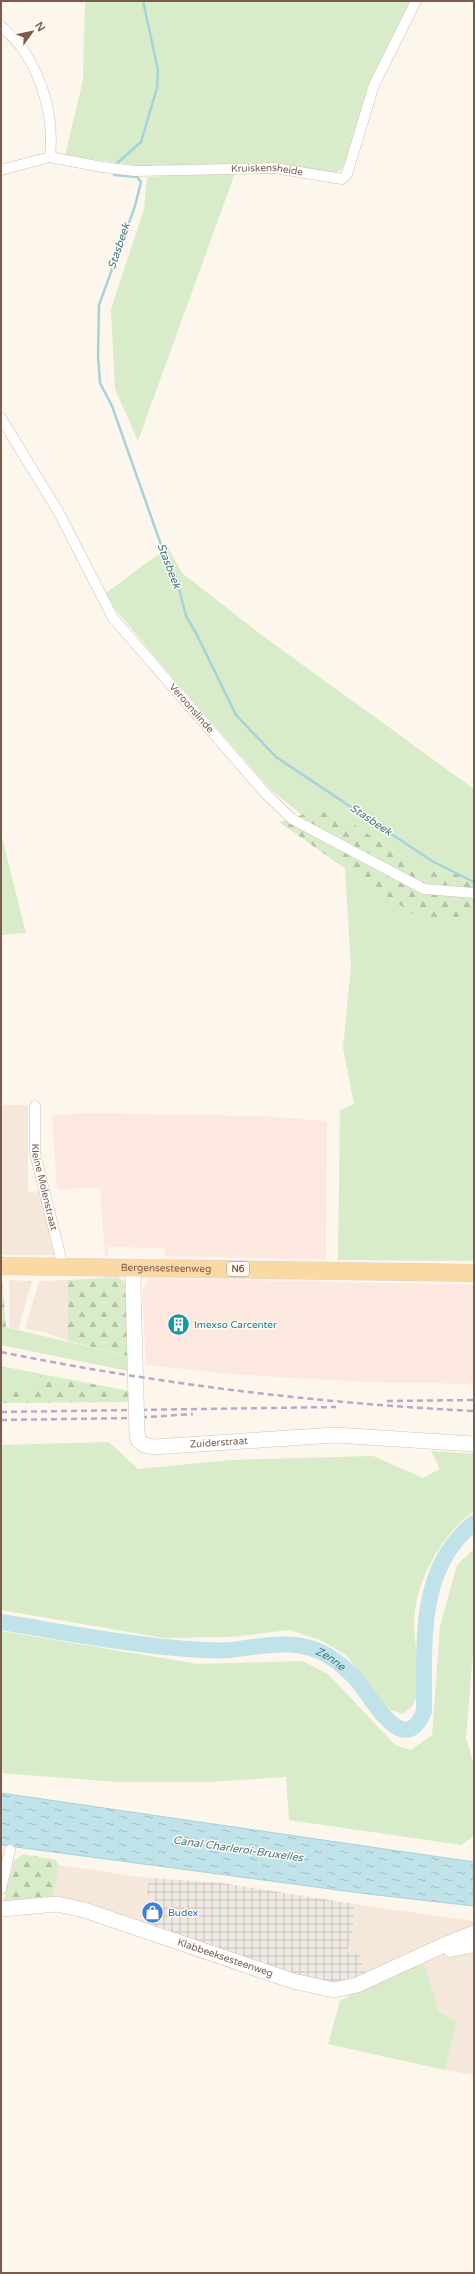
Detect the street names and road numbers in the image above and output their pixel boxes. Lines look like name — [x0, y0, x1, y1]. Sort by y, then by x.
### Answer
street label: Kruiskensheide — [231, 162, 304, 179]
street label: Veroonslinde — [167, 681, 216, 736]
street label: Kleine Molenstraat — [29, 1143, 60, 1232]
street label: Bergensesteenweg — [121, 1262, 211, 1275]
road number: N6 — [227, 1262, 249, 1276]
street label: Zuiderstraat — [189, 1435, 248, 1451]
street label: Klabbeeksesteenweg — [176, 1936, 275, 1980]

